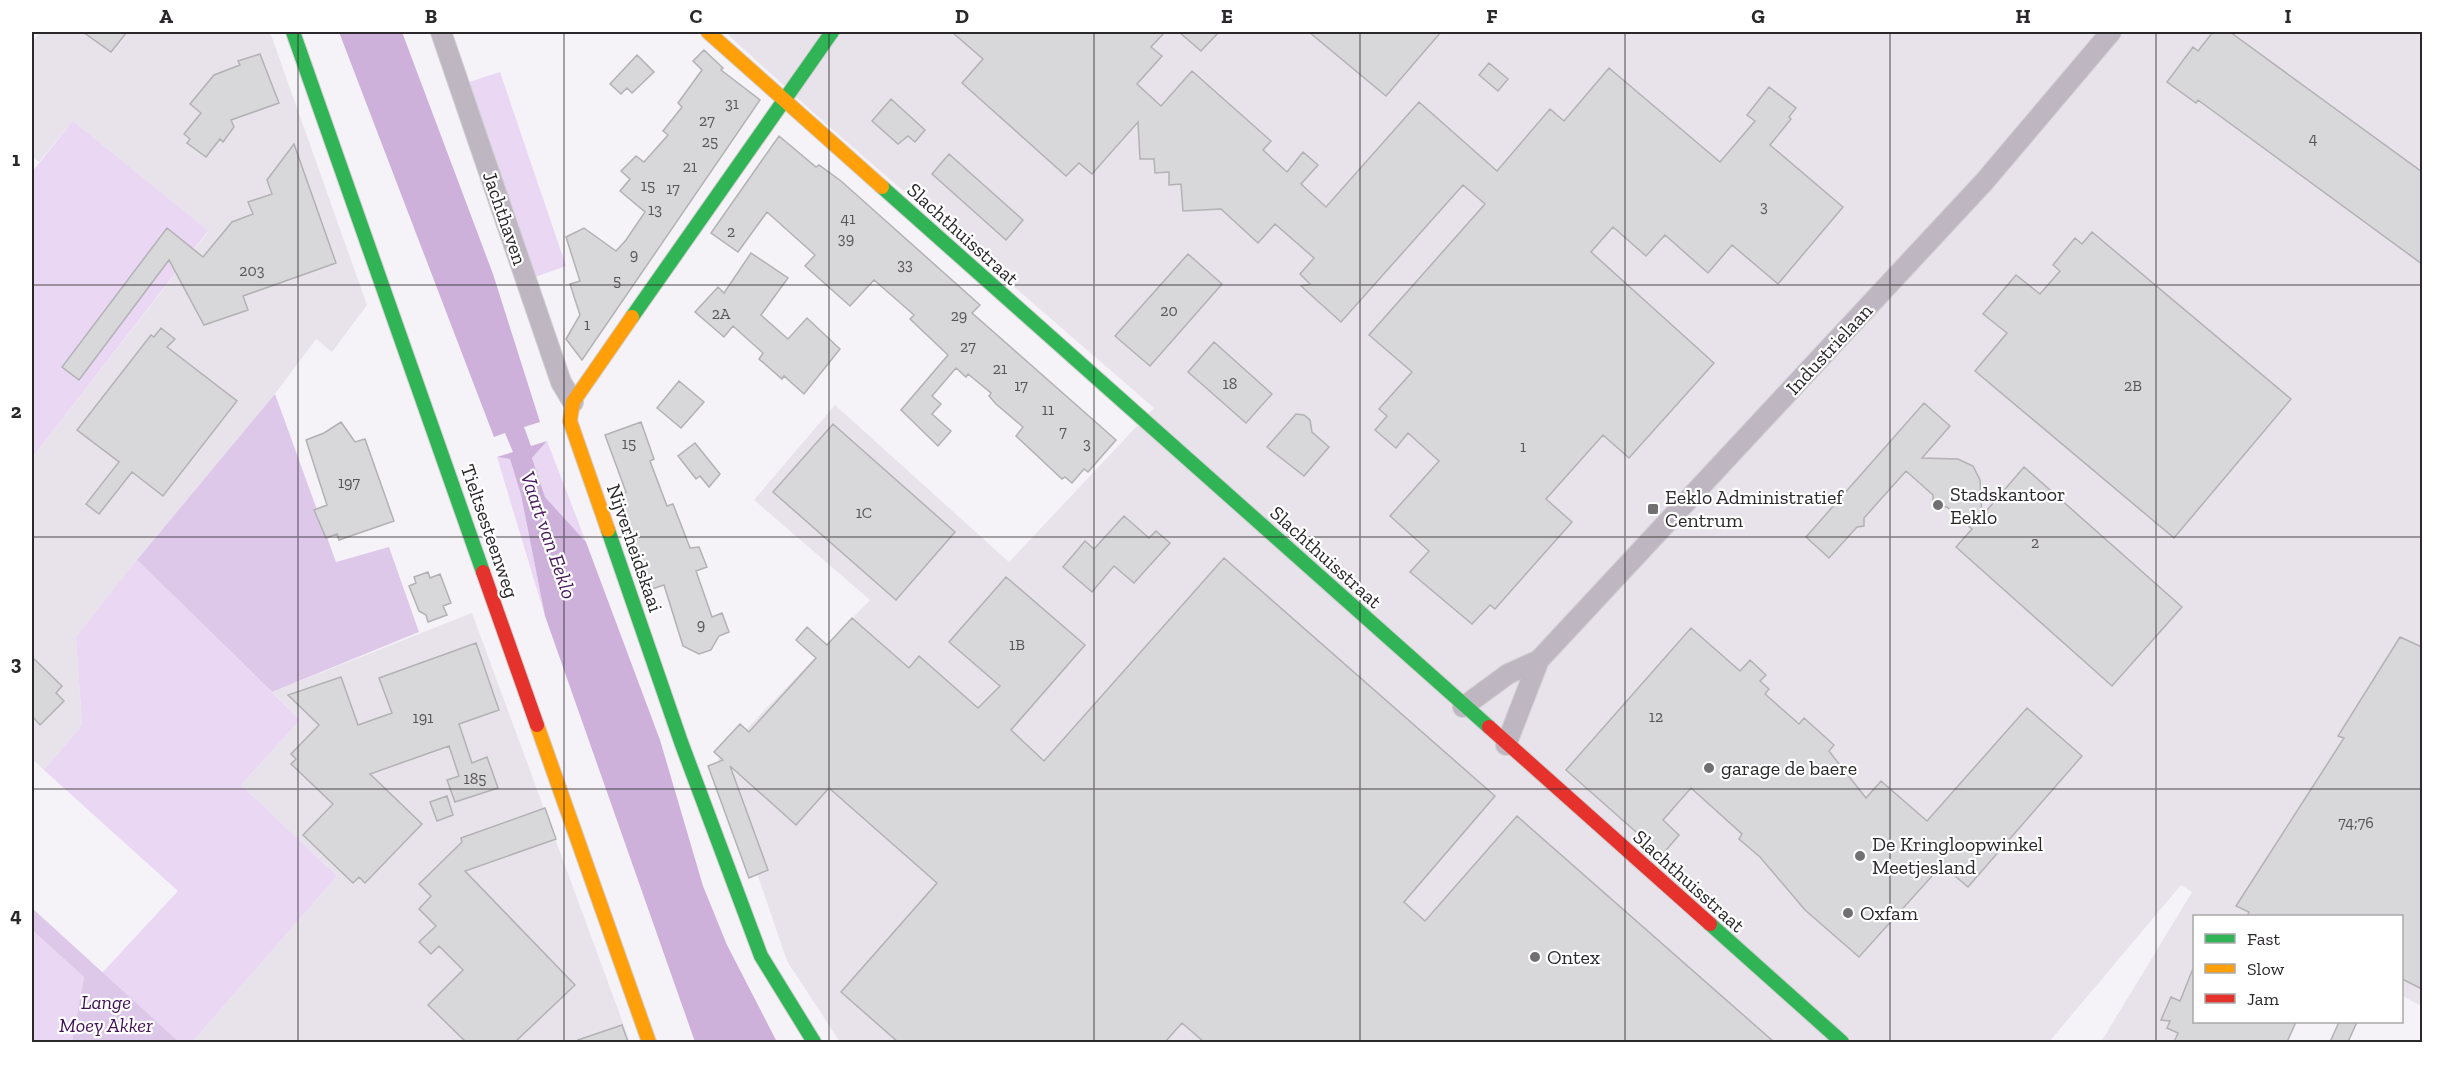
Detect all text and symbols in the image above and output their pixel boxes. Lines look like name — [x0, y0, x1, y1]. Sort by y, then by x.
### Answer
text: A — [159, 4, 173, 28]
text: B — [425, 4, 437, 28]
text: C — [690, 4, 703, 28]
text: D — [955, 4, 969, 28]
text: E — [1221, 4, 1233, 28]
text: F — [1486, 4, 1498, 28]
text: G — [1751, 4, 1765, 28]
text: H — [2015, 4, 2031, 28]
text: I — [2284, 4, 2292, 28]
house number: 31 — [725, 94, 739, 113]
house number: 27 — [699, 111, 715, 130]
house number: 4 — [2309, 129, 2318, 148]
house number: 25 — [702, 132, 718, 151]
text: 1 — [12, 147, 20, 171]
house number: 21 — [683, 157, 697, 176]
street label: Jachthaven — [478, 168, 532, 268]
house number: 15 — [641, 176, 655, 195]
street label: Slachthuisstraat — [902, 178, 1024, 291]
house number: 17 — [666, 179, 680, 198]
house number: 3 — [1760, 197, 1768, 216]
house number: 13 — [648, 200, 662, 219]
house number: 41 — [841, 209, 855, 228]
house number: 2 — [727, 222, 735, 241]
house number: 39 — [838, 229, 854, 248]
house number: 9 — [630, 245, 638, 264]
house number: 33 — [897, 255, 913, 274]
house number: 203 — [239, 261, 265, 280]
house number: 5 — [613, 271, 621, 290]
street label: Industrielaan — [1781, 298, 1878, 400]
house number: 20 — [1160, 301, 1178, 320]
house number: 2A — [712, 304, 731, 323]
house number: 29 — [951, 306, 967, 325]
house number: 1 — [584, 315, 590, 334]
house number: 27 — [960, 337, 976, 356]
house number: 21 — [993, 359, 1007, 378]
house number: 18 — [1223, 374, 1237, 393]
house number: 17 — [1014, 376, 1028, 395]
house number: 2B — [2124, 376, 2142, 395]
text: 2 — [11, 399, 22, 423]
house number: 11 — [1042, 400, 1054, 419]
house number: 7 — [1059, 422, 1067, 441]
house number: 15 — [622, 434, 636, 453]
house number: 3 — [1083, 434, 1091, 453]
house number: 1 — [1520, 437, 1526, 456]
street label: Tieltsesteenweg — [456, 461, 524, 601]
water label: Vaart van Eeklo — [515, 468, 583, 602]
house number: 197 — [338, 473, 361, 492]
street label: Nijverheidskaai — [602, 481, 668, 616]
place label: Stadskantoor Eeklo — [1950, 482, 2065, 529]
place label: Eeklo Administratief Centrum — [1665, 485, 1844, 532]
marker: Stadskantoor Eeklo — [1931, 498, 1945, 512]
street label: Slachthuisstraat — [1265, 501, 1387, 614]
marker: Eeklo Administratief Centrum — [1646, 502, 1660, 516]
house number: 1C — [856, 503, 872, 522]
house number: 2 — [2031, 533, 2039, 552]
house number: 9 — [697, 615, 705, 634]
house number: 1B — [1009, 635, 1025, 654]
text: 3 — [11, 651, 22, 675]
house number: 12 — [1649, 707, 1663, 726]
house number: 191 — [413, 708, 433, 727]
place label: garage de baere — [1721, 756, 1857, 780]
marker: garage de baere — [1702, 761, 1716, 775]
house number: 185 — [464, 769, 486, 788]
house number: 74;76 — [2338, 813, 2374, 832]
street label: Slachthuisstraat — [1628, 825, 1750, 938]
place label: De Kringloopwinkel Meetjesland — [1872, 832, 2043, 879]
marker: De Kringloopwinkel Meetjesland — [1853, 849, 1867, 863]
place label: Oxfam — [1860, 901, 1919, 925]
text: 4 — [10, 903, 22, 927]
marker: Oxfam — [1841, 906, 1855, 920]
legend — [2193, 915, 2403, 1023]
text: Fast — [2247, 928, 2280, 950]
place label: Ontex — [1547, 945, 1600, 969]
marker: Ontex — [1528, 950, 1542, 964]
text: Slow — [2247, 958, 2284, 980]
text: Jam — [2247, 988, 2279, 1010]
park label: Lange Moey Akker — [59, 990, 153, 1037]

